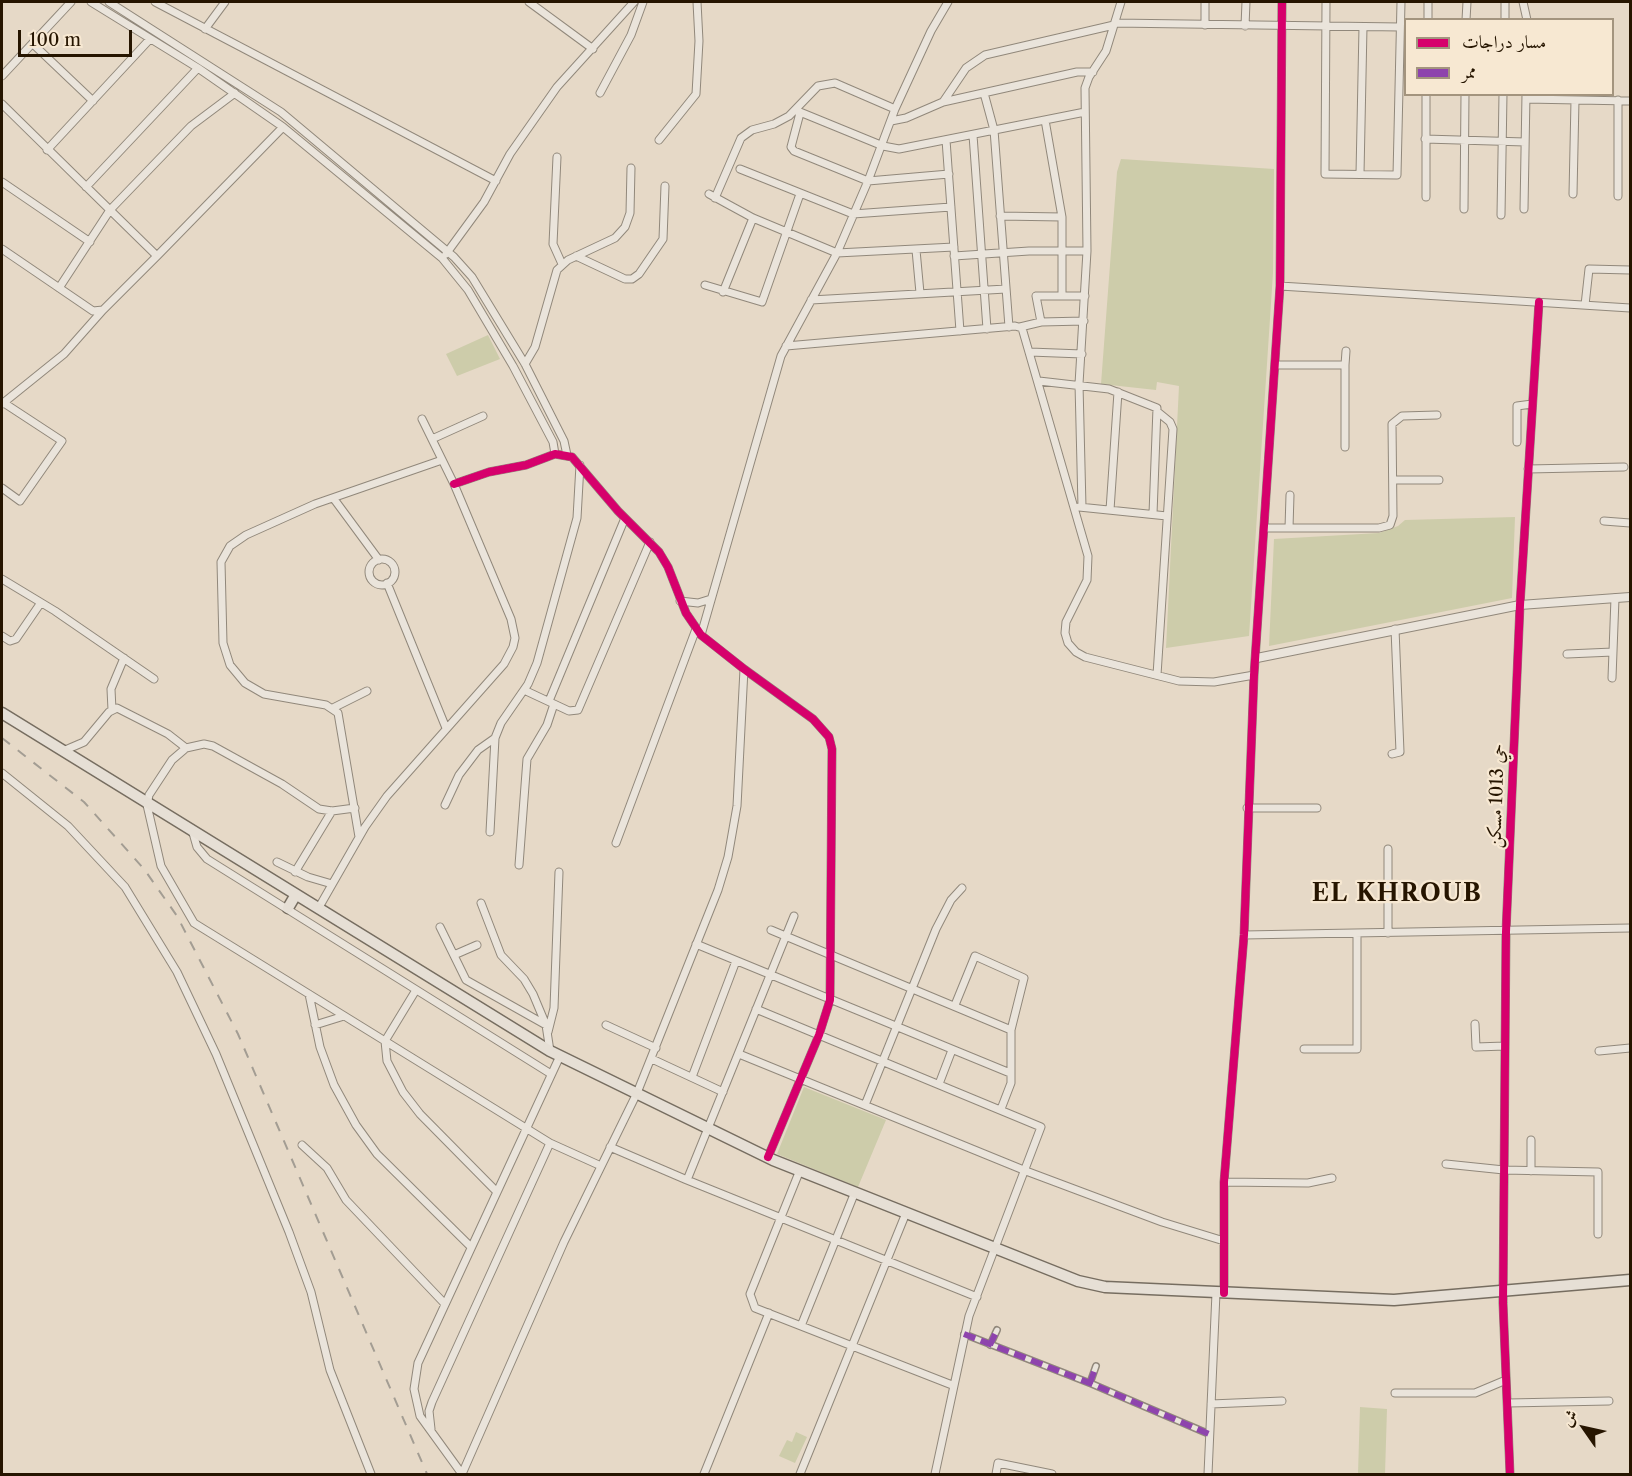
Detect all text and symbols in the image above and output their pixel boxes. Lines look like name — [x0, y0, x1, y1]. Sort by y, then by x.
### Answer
scale bar — [21, 18, 135, 56]
legend — [1404, 18, 1614, 96]
text: 100 m — [29, 29, 81, 51]
text: مسار دراجات — [1462, 31, 1546, 53]
text: ممر — [1462, 61, 1476, 83]
street label: حي 1013 مسكن — [1484, 743, 1510, 849]
district label: EL KHROUB — [1312, 880, 1482, 908]
north arrow — [1554, 1398, 1614, 1458]
text: ش — [1556, 1406, 1582, 1430]

